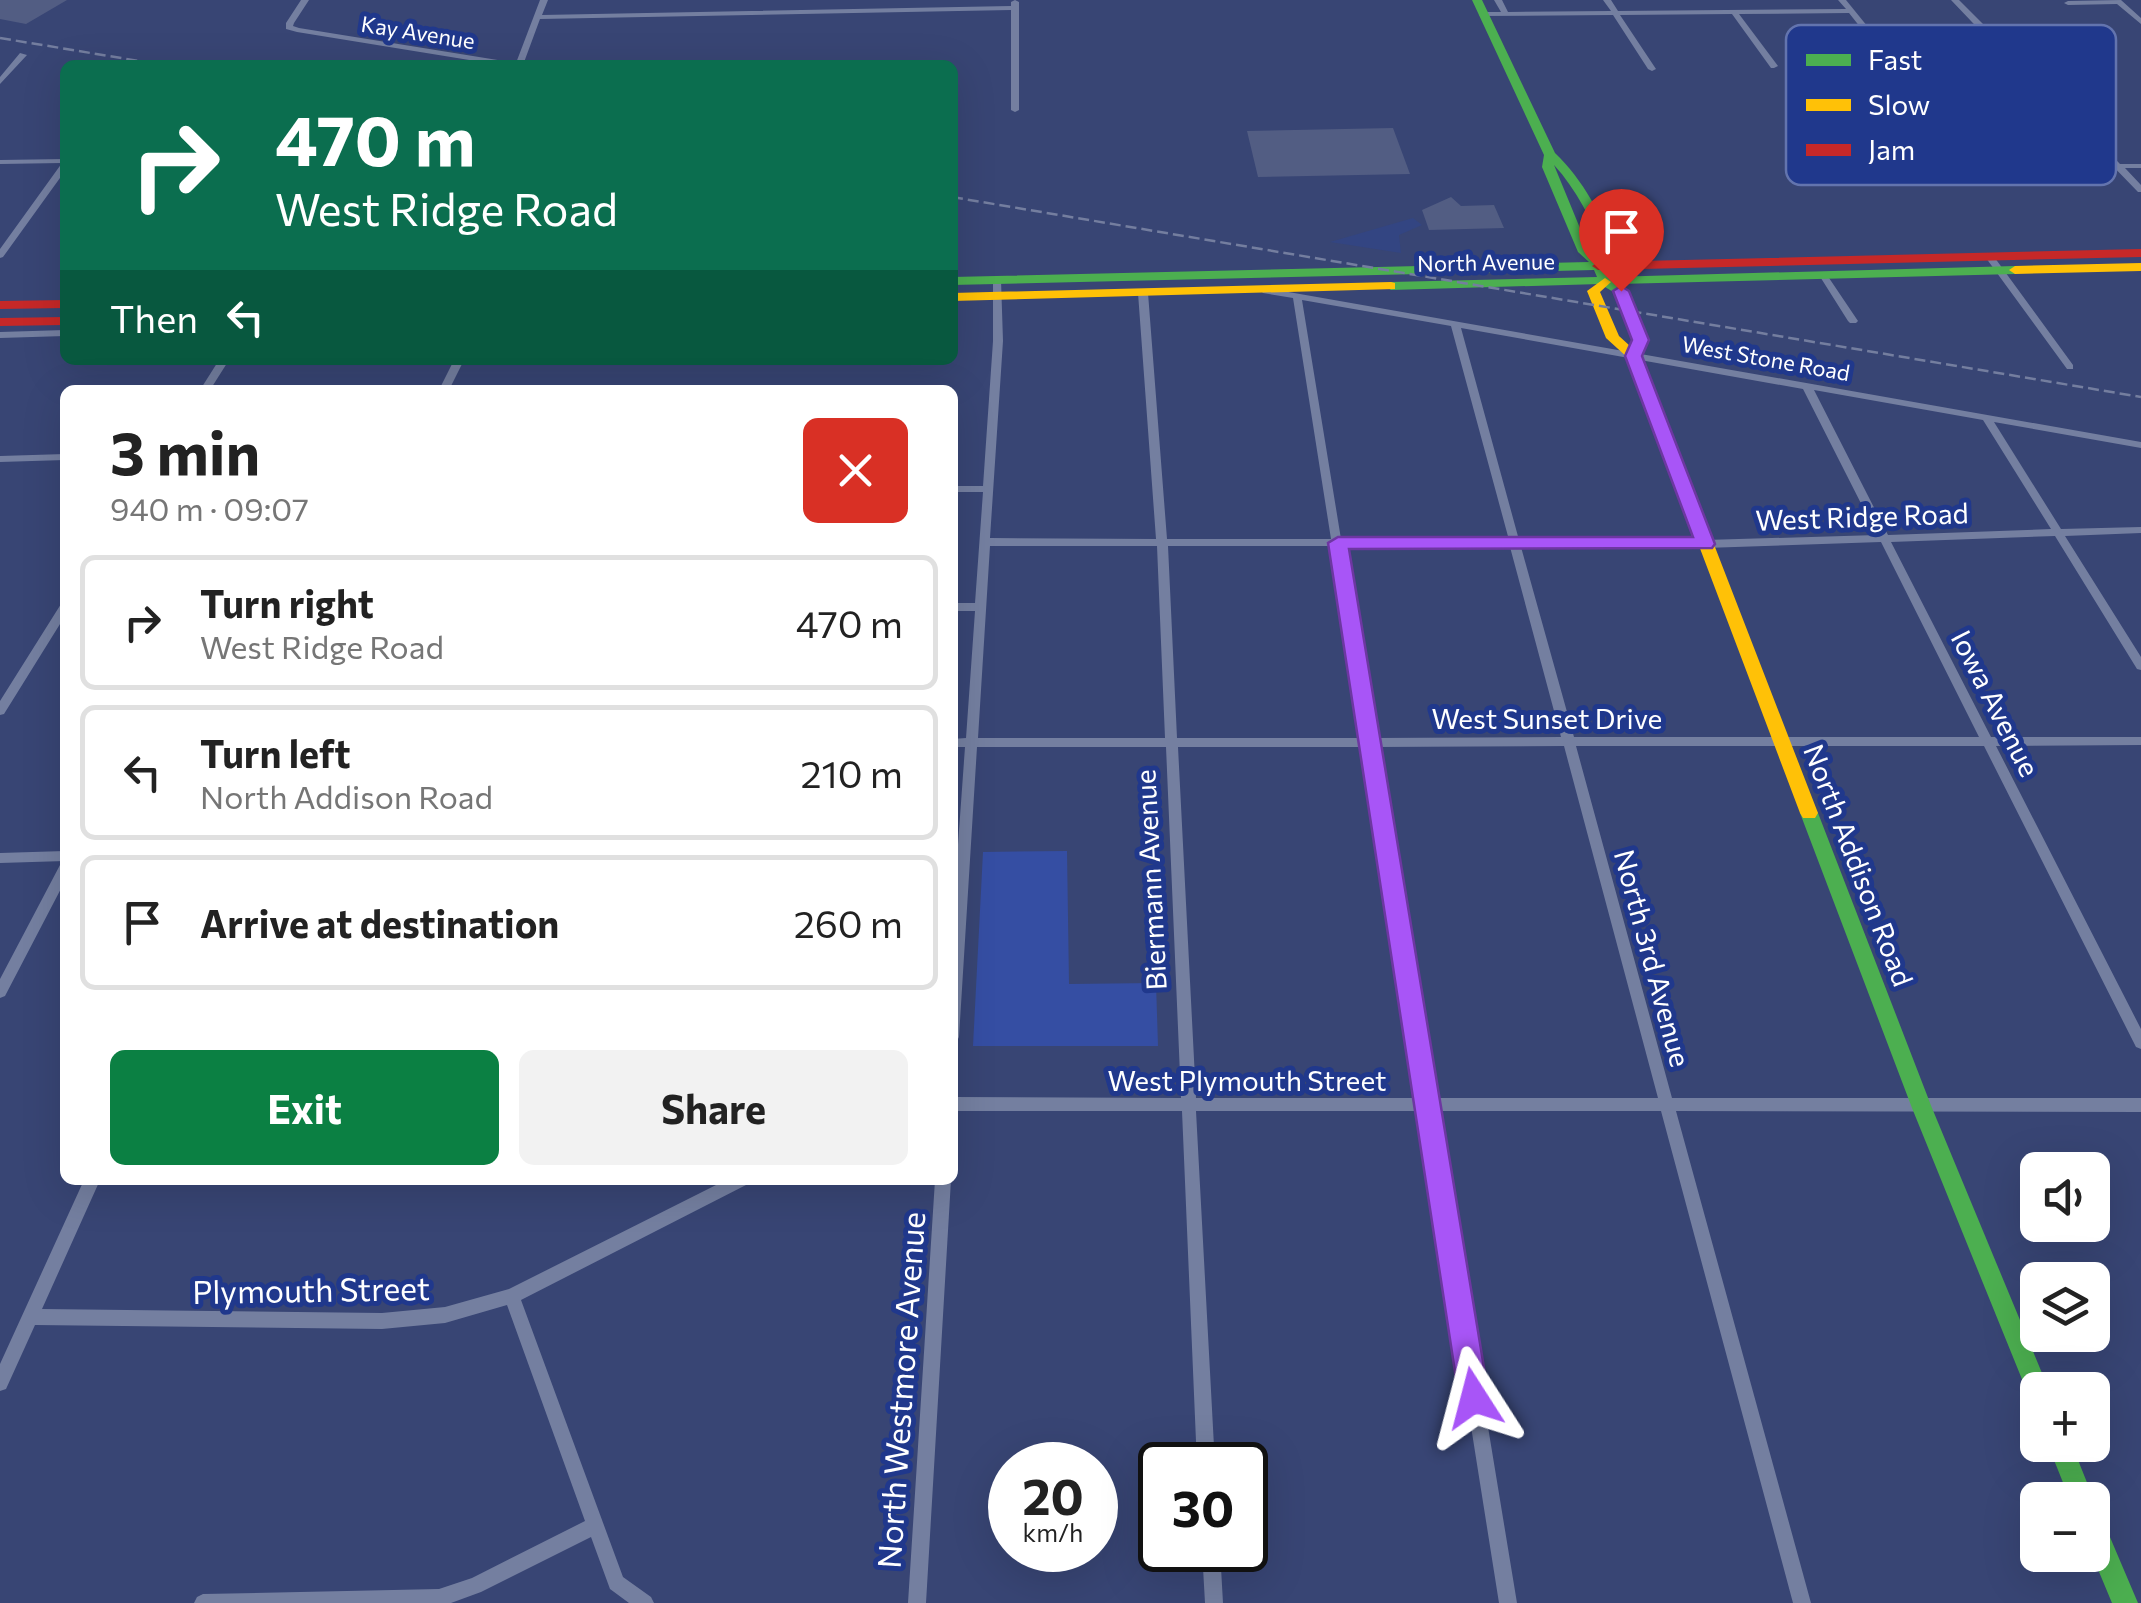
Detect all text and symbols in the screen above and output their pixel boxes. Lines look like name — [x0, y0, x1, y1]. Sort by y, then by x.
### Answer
street label: Kay Avenue — [359, 10, 477, 54]
legend — [1786, 25, 2116, 185]
text: Fast — [1868, 42, 1922, 76]
text: Slow — [1868, 87, 1930, 121]
text: 470 m — [275, 95, 476, 180]
icon: right — [110, 100, 240, 230]
text: Jam — [1868, 132, 1915, 166]
text: West Ridge Road — [275, 180, 618, 235]
pin — [1579, 189, 1664, 292]
icon: arrive — [1594, 204, 1649, 259]
street label: North Avenue — [1417, 247, 1555, 277]
icon: left — [218, 290, 273, 345]
text: Then — [110, 294, 198, 341]
street label: West Stone Road — [1680, 330, 1852, 386]
text: 3 min — [110, 414, 260, 487]
button: close — [803, 418, 908, 523]
text: 940 m · 09:07 — [110, 488, 309, 528]
street label: West Ridge Road — [1755, 495, 1969, 537]
text: Turn right — [200, 579, 374, 626]
icon: right — [115, 595, 170, 650]
text: 470 m — [796, 599, 903, 646]
street label: Iowa Avenue — [1945, 624, 2047, 782]
text: West Ridge Road — [200, 626, 444, 666]
street label: West Sunset Drive — [1432, 701, 1662, 735]
text: Turn left — [200, 729, 351, 776]
street label: North Addison Road — [1797, 739, 1921, 991]
icon: left — [115, 745, 170, 800]
text: 210 m — [800, 749, 903, 796]
street label: Biermann Avenue — [1127, 769, 1173, 991]
text: North Addison Road — [200, 776, 493, 816]
street label: North 3rd Avenue — [1608, 846, 1698, 1070]
icon: arrive — [115, 895, 170, 950]
text: Arrive at destination — [200, 899, 559, 946]
text: 260 m — [794, 899, 903, 946]
button: Exit — [110, 1050, 499, 1165]
button: Share — [519, 1050, 908, 1165]
street label: West Plymouth Street — [1108, 1063, 1386, 1097]
map controls — [2020, 1152, 2110, 1572]
button: sound — [2020, 1152, 2110, 1242]
street label: North Westmore Avenue — [868, 1210, 932, 1570]
button: layers — [2020, 1262, 2110, 1352]
street label: Plymouth Street — [192, 1267, 430, 1311]
position arrow — [1422, 1346, 1526, 1450]
button: + — [2020, 1372, 2110, 1462]
speed limit sign: 30 — [1138, 1442, 1268, 1572]
text: 20 — [1022, 1464, 1084, 1525]
button: − — [2020, 1482, 2110, 1572]
text: km/h — [1023, 1517, 1083, 1547]

